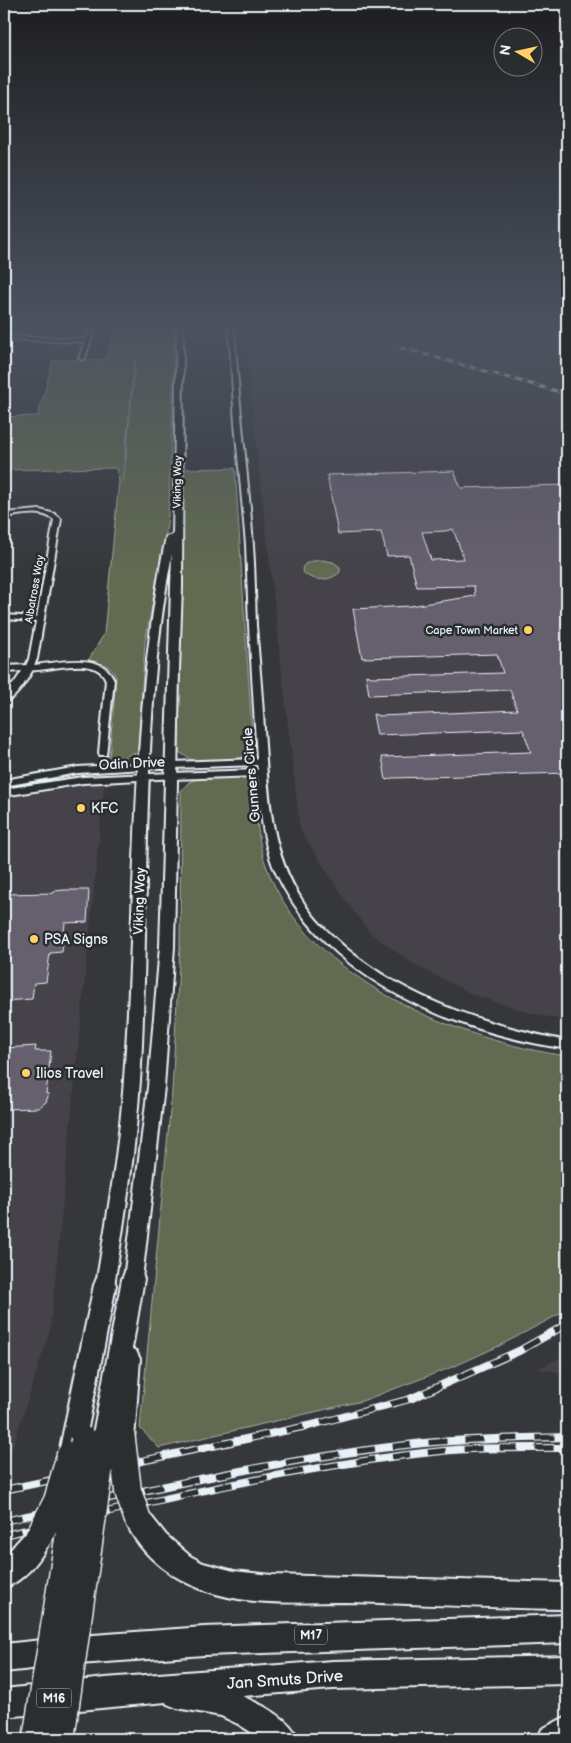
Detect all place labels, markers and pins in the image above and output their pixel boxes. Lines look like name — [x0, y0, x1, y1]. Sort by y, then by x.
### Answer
place label: Cape Town Market — [425, 624, 519, 637]
marker: Cape Town Market — [522, 624, 534, 636]
place label: KFC — [91, 800, 118, 817]
marker: KFC — [75, 802, 87, 814]
place label: PSA Signs — [44, 931, 108, 948]
marker: PSA Signs — [28, 933, 40, 945]
place label: Ilios Travel — [36, 1065, 103, 1082]
marker: Ilios Travel — [20, 1067, 32, 1079]

